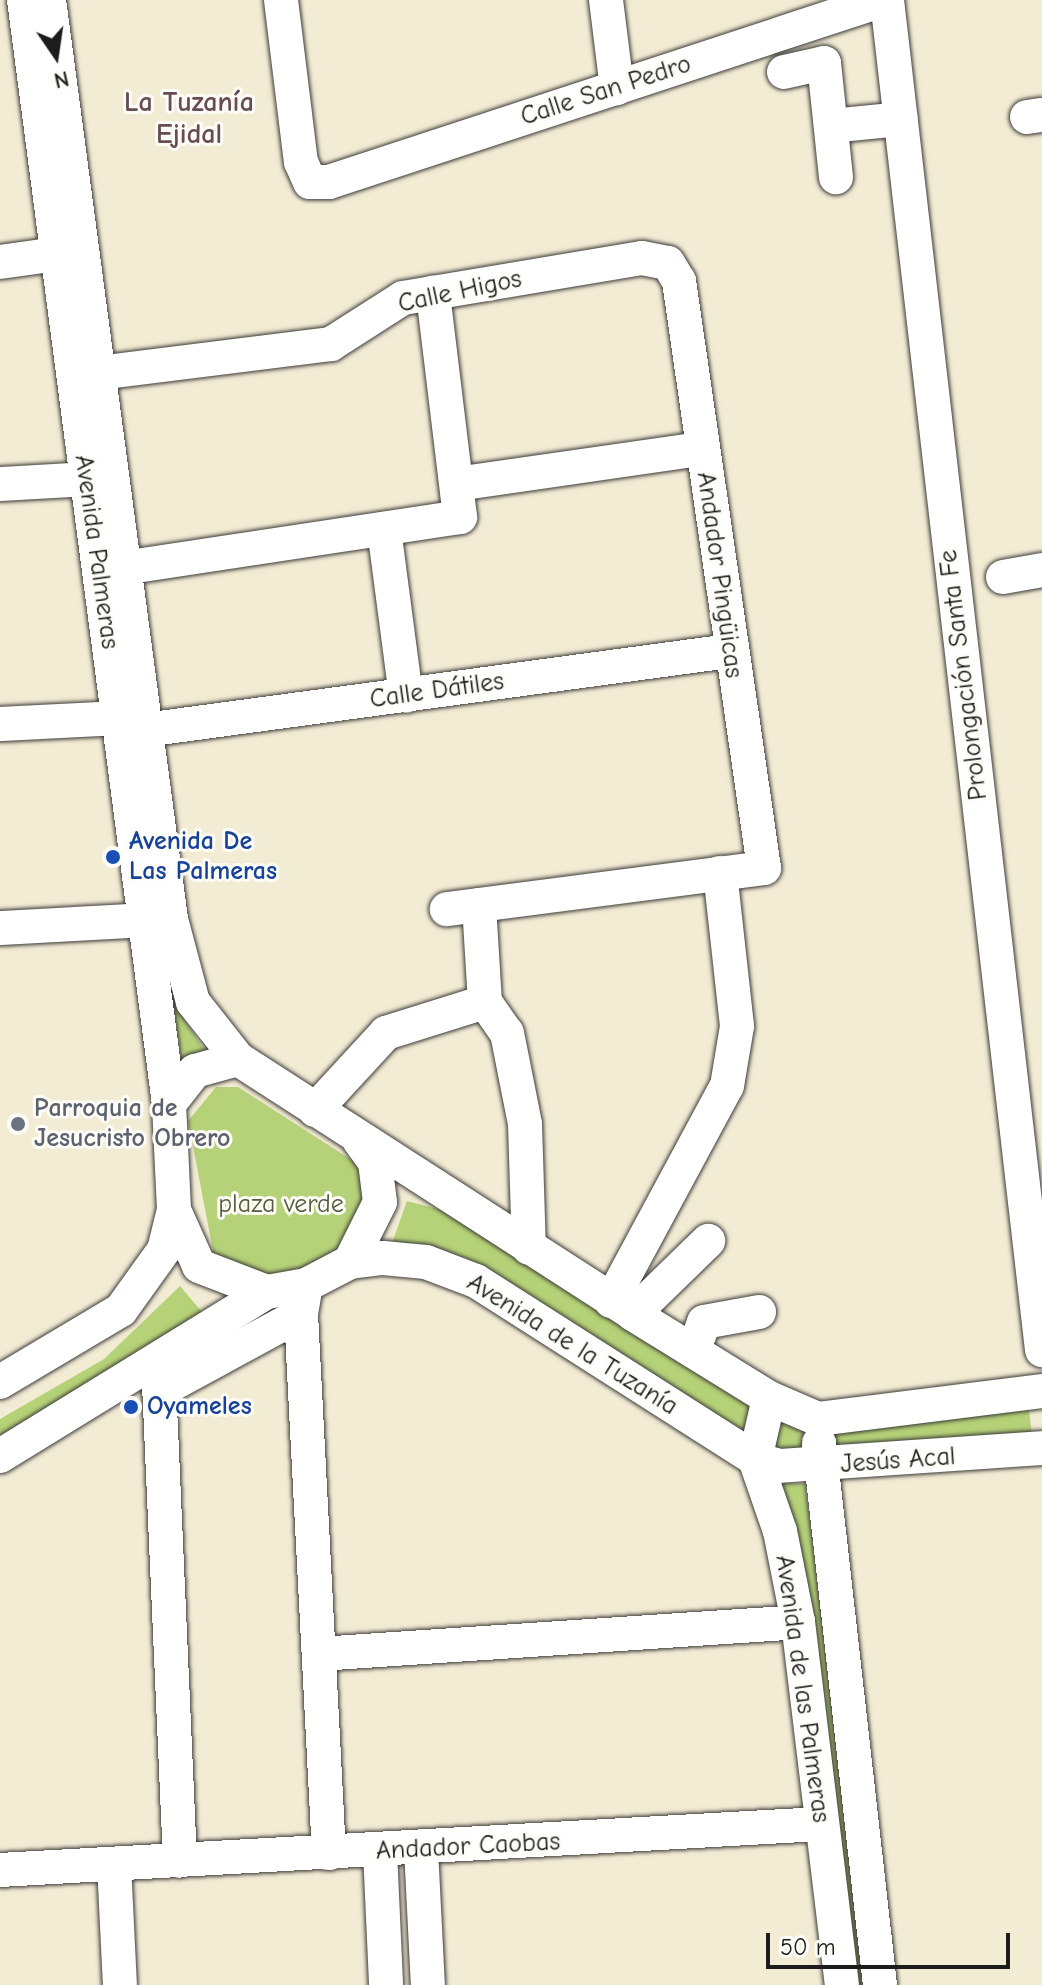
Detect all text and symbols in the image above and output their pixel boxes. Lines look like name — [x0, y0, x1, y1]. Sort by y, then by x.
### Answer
north arrow — [16, 16, 96, 96]
street label: Calle San Pedro — [517, 49, 695, 133]
text: N — [51, 65, 71, 94]
district label: La Tuzanía Ejidal — [124, 85, 254, 151]
street label: Calle Higos — [395, 264, 525, 320]
street label: Avenida Palmeras — [67, 453, 125, 651]
street label: Andador Pingüicas — [689, 470, 749, 680]
street label: Prolongación Santa Fe — [933, 548, 995, 802]
street label: Calle Dátiles — [368, 666, 506, 716]
place label: Avenida De Las Palmeras — [129, 826, 277, 888]
marker: Avenida De Las Palmeras — [104, 848, 122, 866]
place label: Parroquia de Jesucristo Obrero — [34, 1093, 230, 1154]
marker: Parroquia de Jesucristo Obrero — [9, 1115, 27, 1133]
park label: plaza verde — [218, 1189, 344, 1221]
street label: Avenida de la Tuzanía — [461, 1267, 683, 1423]
place label: Oyameles — [147, 1391, 252, 1423]
marker: Oyameles — [122, 1398, 140, 1416]
street label: Jesús Acal — [839, 1441, 957, 1481]
street label: Avenida de las Palmeras — [768, 1553, 836, 1825]
street label: Andador Caobas — [375, 1827, 561, 1867]
scale bar — [770, 1917, 1014, 1967]
text: 50 m — [780, 1933, 836, 1961]

